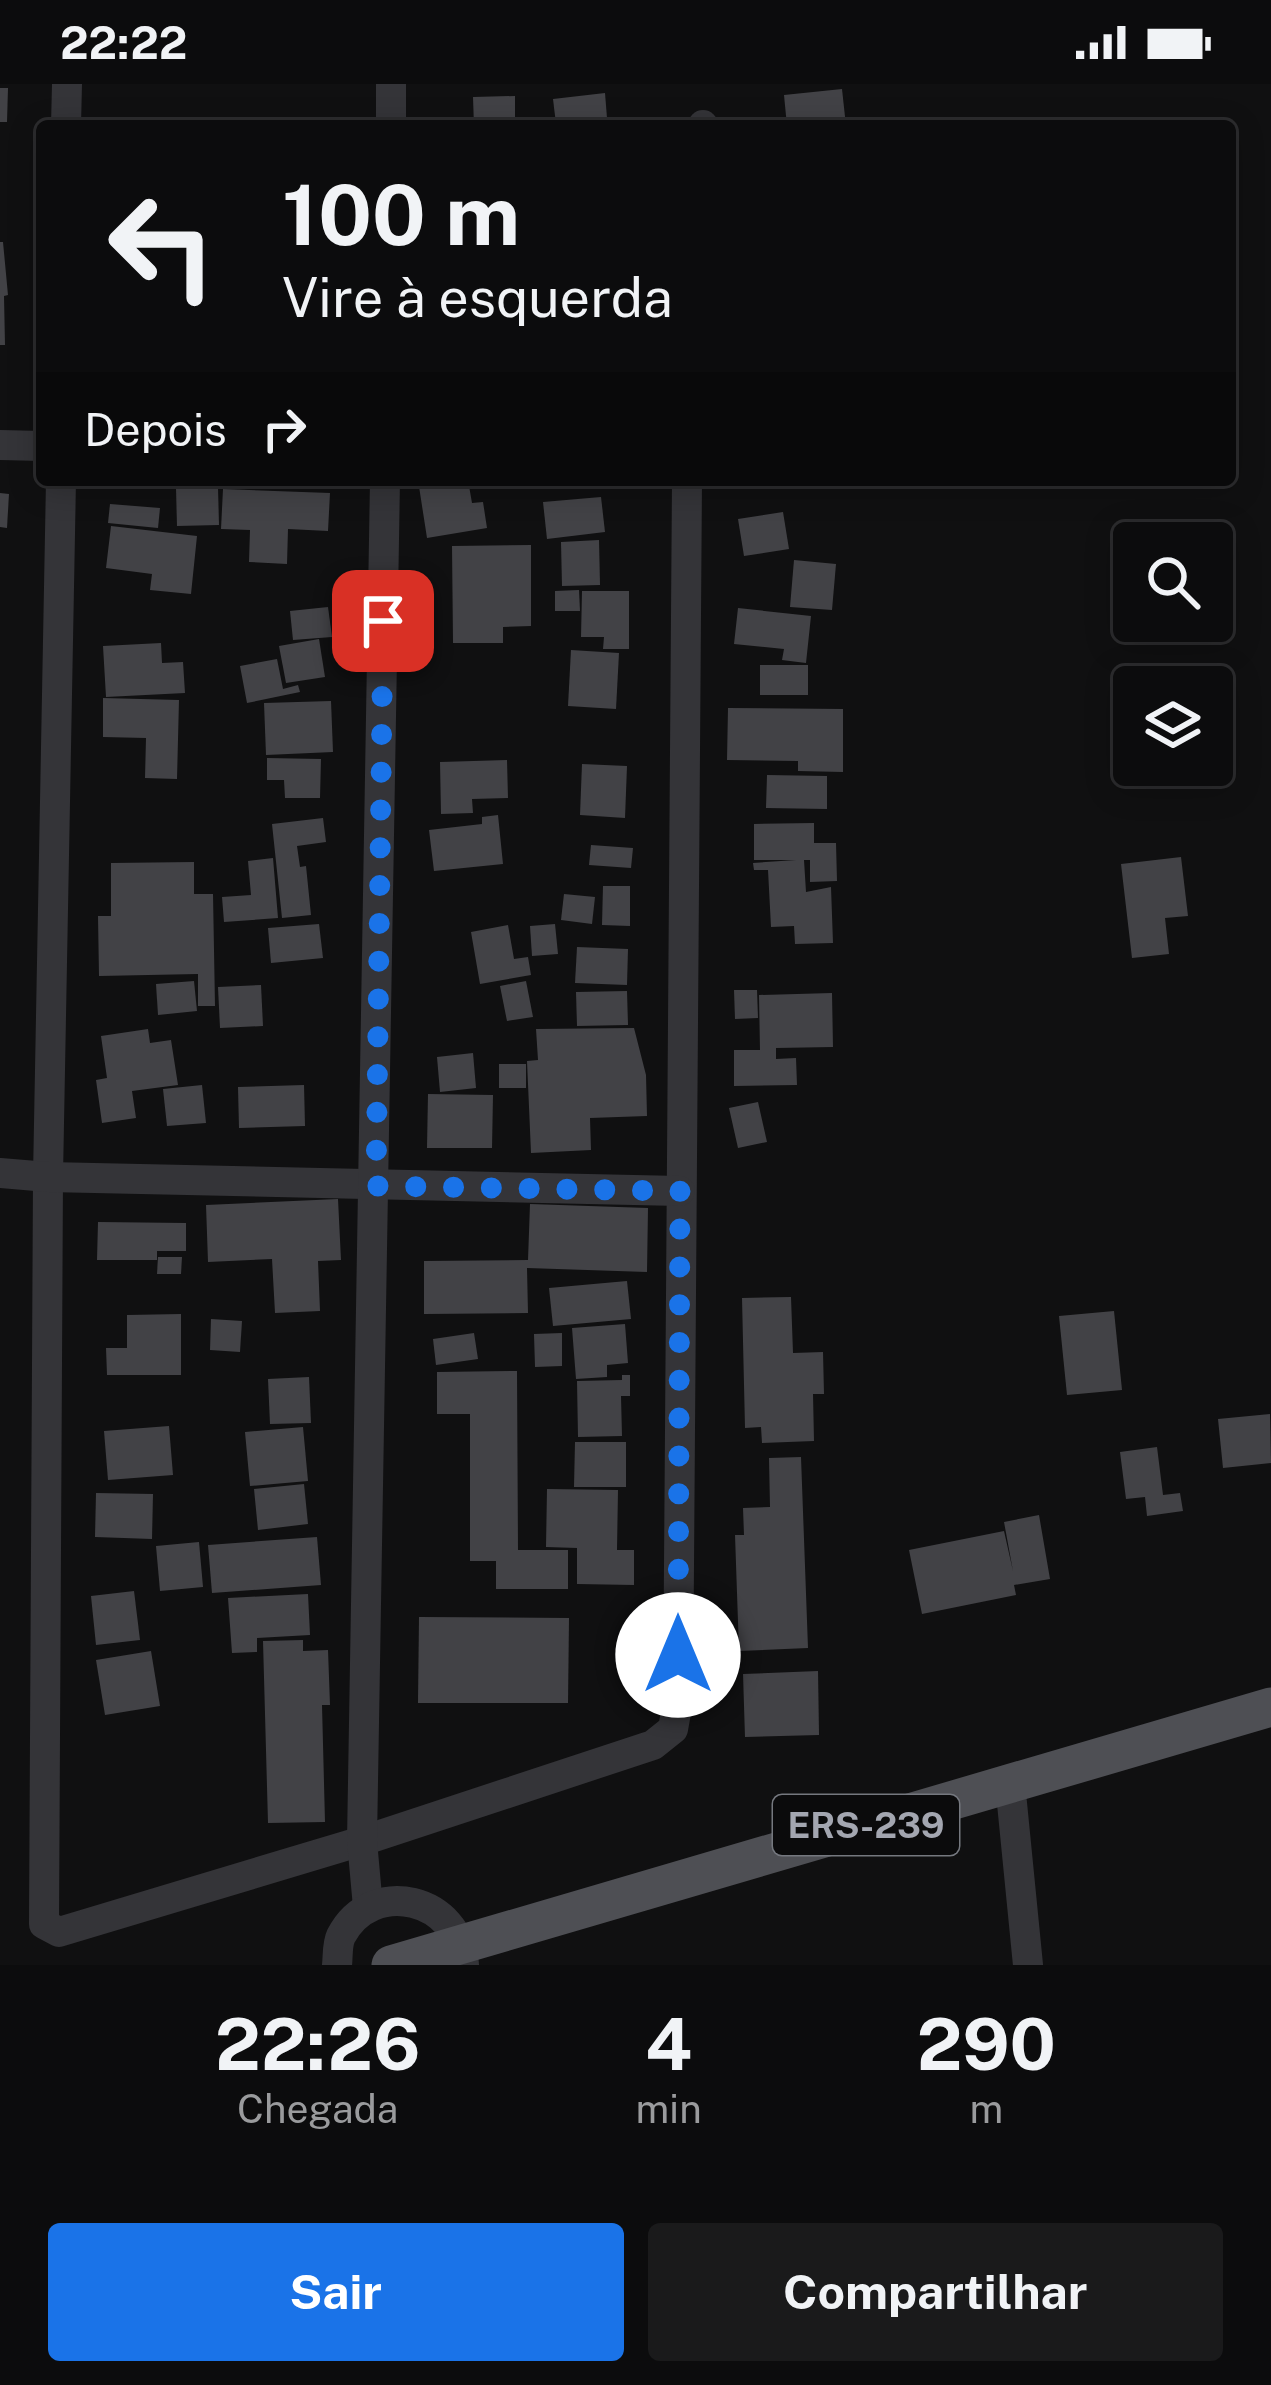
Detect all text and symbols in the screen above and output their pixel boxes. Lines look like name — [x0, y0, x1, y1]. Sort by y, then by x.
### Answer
text: 22:22 — [60, 16, 187, 69]
text: 100 m — [282, 165, 520, 264]
icon: left — [84, 168, 240, 324]
text: Vire à esquerda — [282, 266, 673, 329]
icon: right — [251, 396, 317, 462]
text: Depois — [84, 403, 227, 456]
map controls — [1113, 522, 1233, 786]
button: search — [1113, 522, 1233, 642]
pin — [332, 570, 434, 672]
icon: arrive — [350, 588, 416, 654]
button: layers — [1113, 666, 1233, 786]
position arrow — [615, 1592, 741, 1718]
road number: ERS-239 — [773, 1795, 959, 1855]
text: 22:26 — [215, 2002, 421, 2086]
text: 4 — [645, 2002, 692, 2086]
text: 290 — [917, 2002, 1056, 2086]
text: Chegada — [237, 2086, 398, 2132]
text: min — [636, 2086, 702, 2132]
text: m — [969, 2086, 1003, 2132]
button: Sair — [48, 2223, 624, 2361]
button: Compartilhar — [648, 2223, 1223, 2361]

